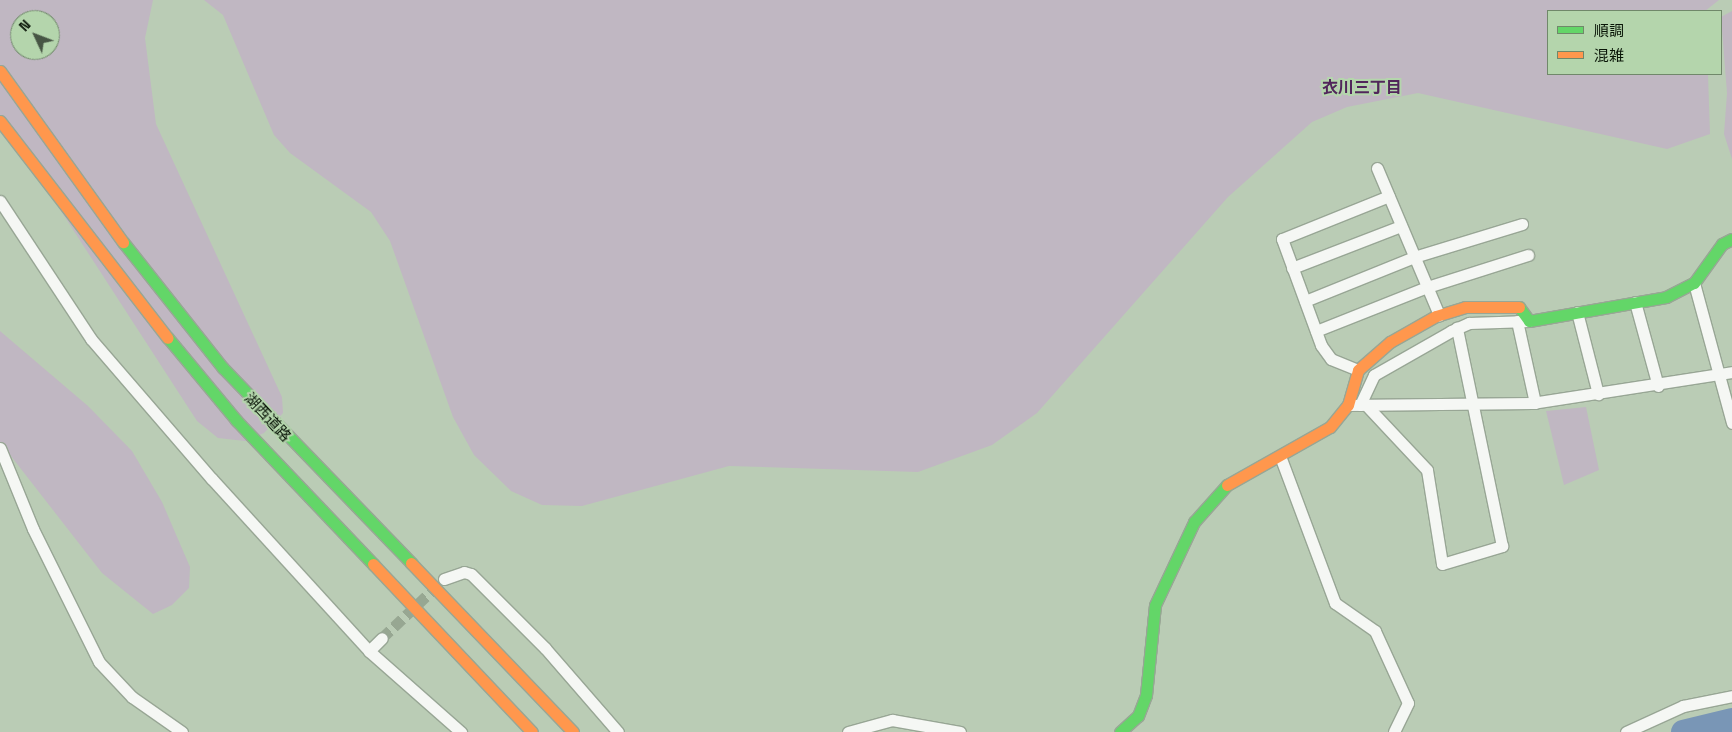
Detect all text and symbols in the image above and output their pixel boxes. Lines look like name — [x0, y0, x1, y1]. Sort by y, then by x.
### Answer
north arrow — [10, 10, 60, 60]
legend — [1547, 10, 1722, 75]
text: N — [15, 16, 35, 35]
text: 順調 — [1594, 21, 1624, 40]
text: 混雑 — [1594, 46, 1624, 65]
district label: 衣川三丁目 — [1322, 78, 1402, 98]
street label: 湖西道路 — [241, 389, 295, 445]

